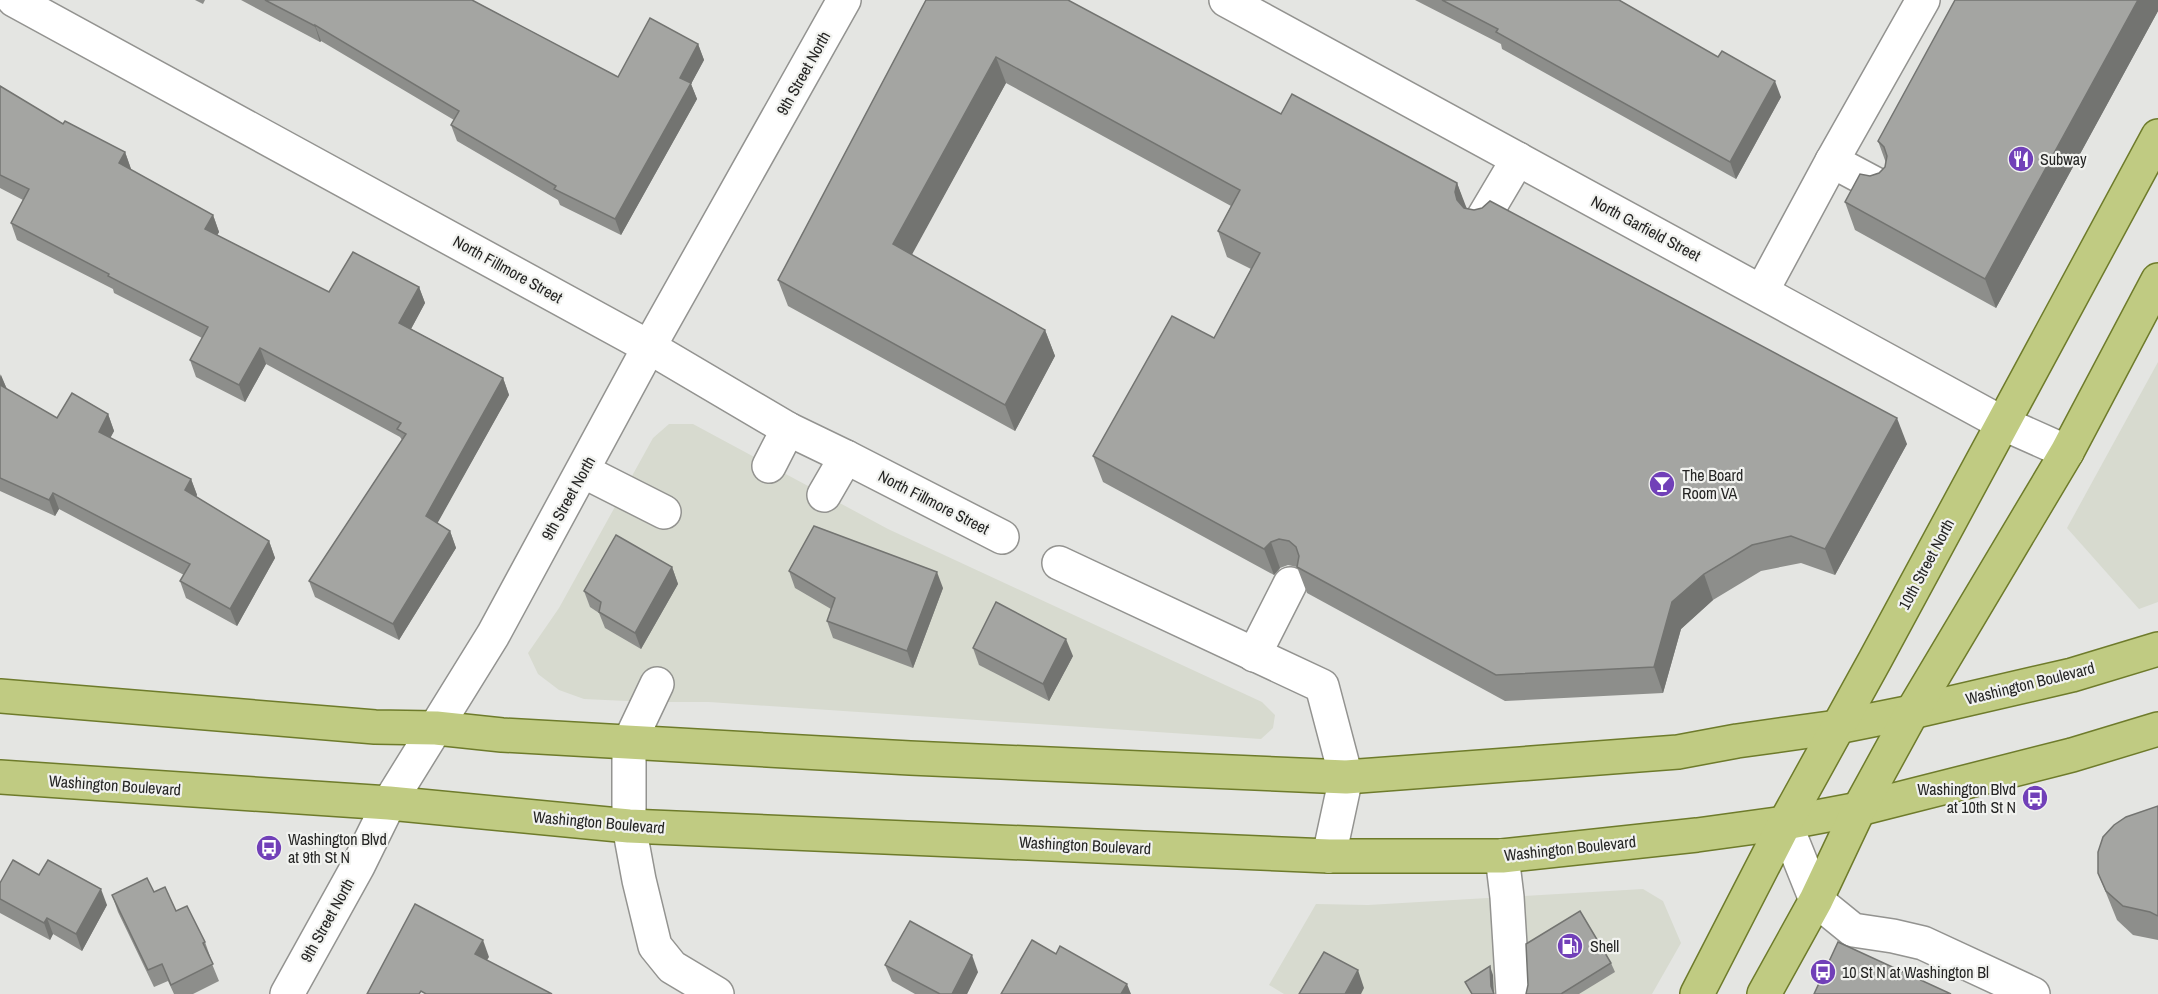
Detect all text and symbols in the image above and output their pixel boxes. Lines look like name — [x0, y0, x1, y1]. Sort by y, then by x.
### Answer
street label: 9th Street North — [771, 27, 835, 119]
restaurant icon: Subway — [2006, 144, 2036, 174]
place label: Subway — [2040, 148, 2087, 170]
street label: North Garfield Street — [1587, 190, 1705, 266]
street label: North Fillmore Street — [449, 230, 567, 308]
street label: 9th Street North — [536, 452, 600, 544]
place label: The Board Room VA — [1682, 464, 1743, 504]
street label: North Fillmore Street — [875, 465, 994, 540]
bar icon: The Board Room VA — [1647, 469, 1677, 499]
street label: 10th Street North — [1893, 515, 1959, 613]
street label: Washington Boulevard — [1963, 656, 2097, 710]
street label: Washington Boulevard — [48, 769, 182, 801]
place label: Washington Blvd at 10th St N — [1917, 778, 2016, 818]
bus stop icon: Washington Blvd at 10th St N — [2020, 783, 2050, 813]
street label: Washington Boulevard — [532, 805, 666, 839]
place label: Washington Blvd at 9th St N — [288, 828, 387, 868]
street label: Washington Boulevard — [1503, 830, 1637, 866]
street label: Washington Boulevard — [1018, 831, 1152, 859]
bus stop icon: Washington Blvd at 9th St N — [254, 833, 284, 863]
street label: 9th Street North — [295, 874, 359, 966]
fuel station icon: Shell — [1555, 931, 1585, 961]
place label: Shell — [1590, 935, 1619, 957]
bus stop icon: 10 St N at Washington Bl — [1808, 957, 1838, 987]
place label: 10 St N at Washington Bl — [1842, 961, 1989, 983]

